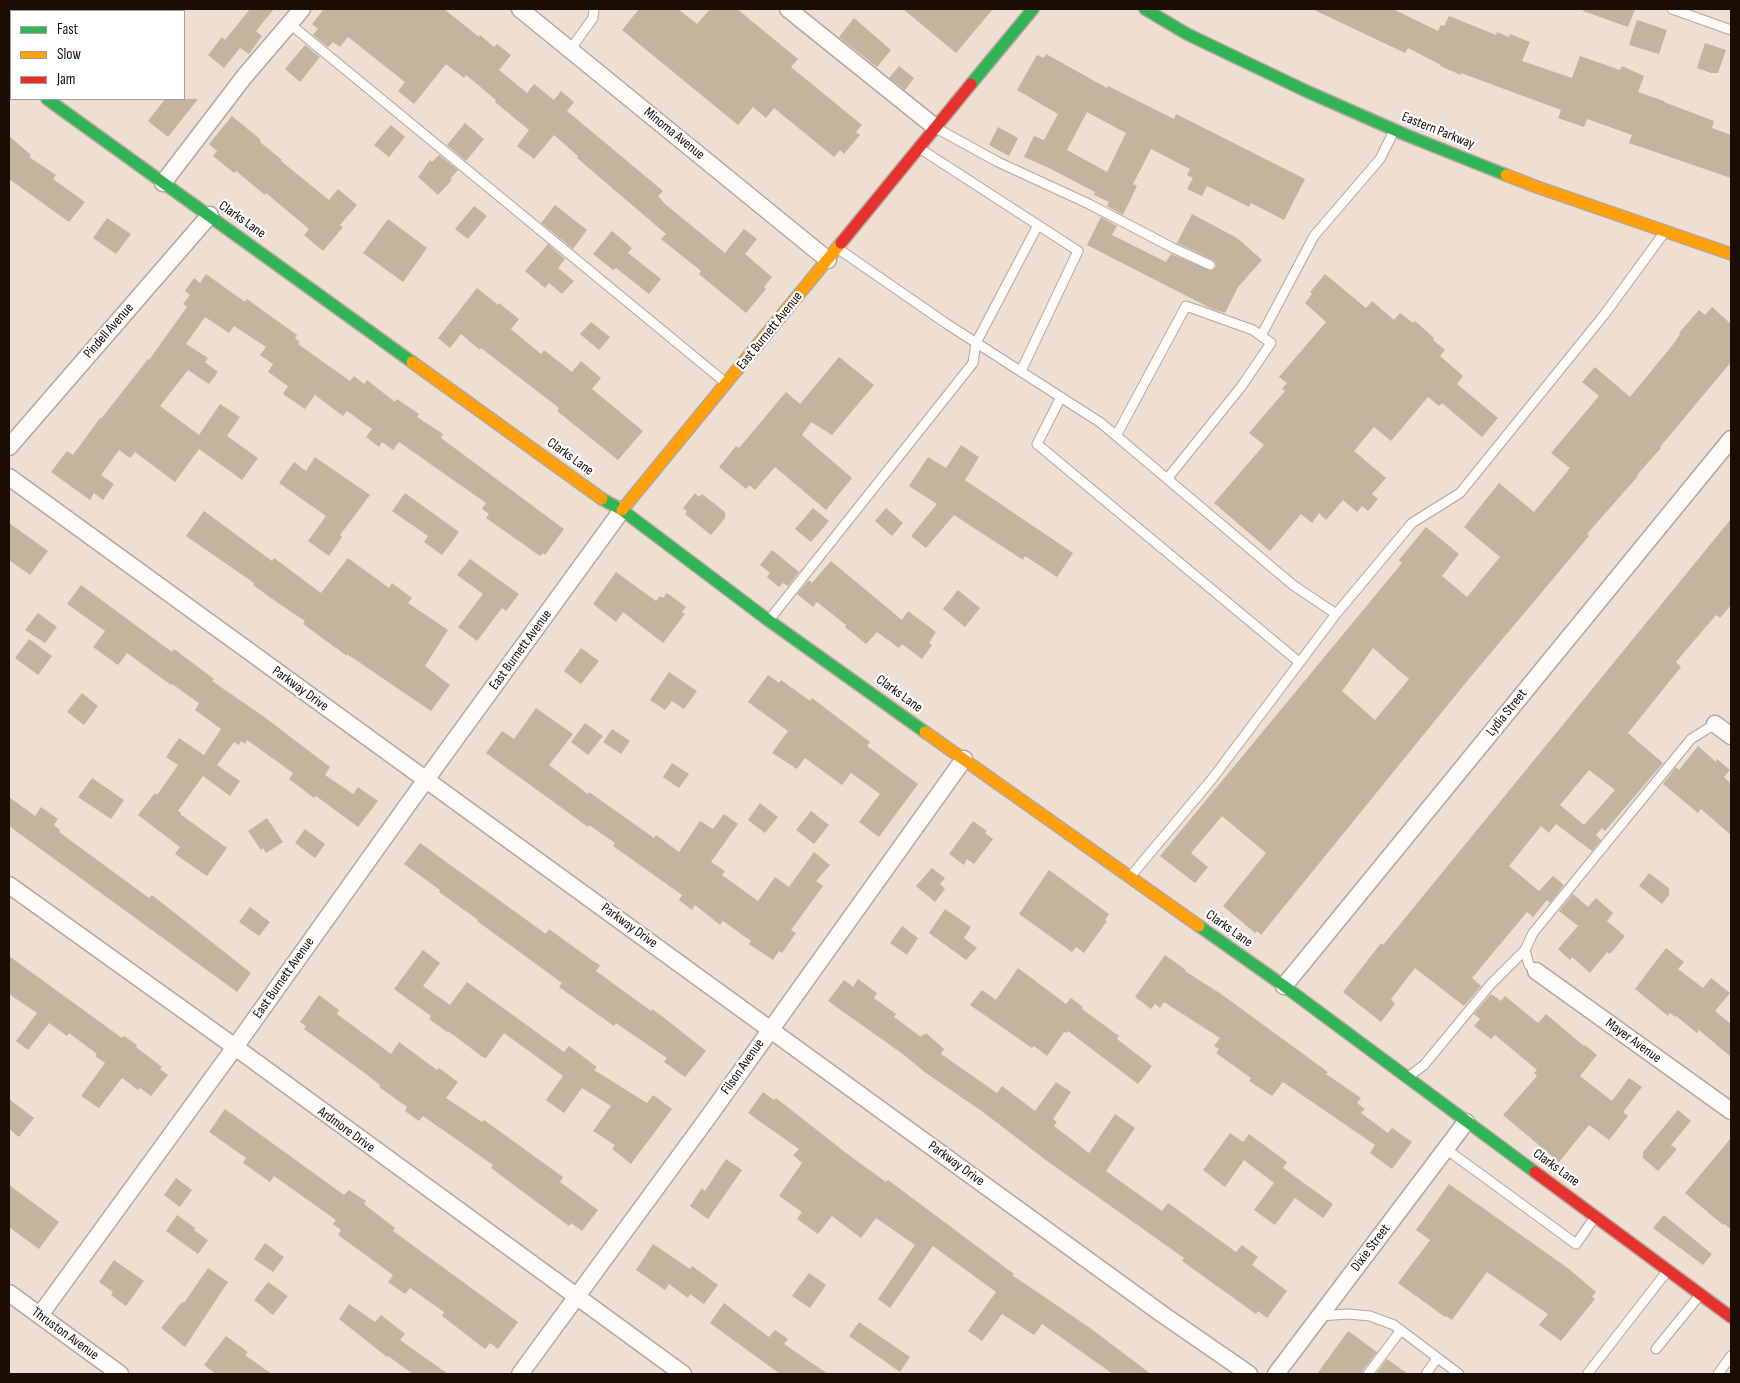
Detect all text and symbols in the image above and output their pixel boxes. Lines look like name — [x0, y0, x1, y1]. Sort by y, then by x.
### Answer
legend — [10, 10, 185, 100]
text: Fast — [57, 20, 78, 39]
text: Slow — [57, 45, 81, 64]
text: Jam — [57, 70, 75, 89]
street label: Minoma Avenue — [640, 104, 708, 164]
street label: Eastern Parkway — [1399, 109, 1477, 153]
street label: Clarks Lane — [215, 198, 269, 242]
street label: East Burnett Avenue — [734, 289, 806, 373]
street label: Pindell Avenue — [80, 300, 138, 362]
street label: Clarks Lane — [543, 435, 597, 479]
street label: East Burnett Avenue — [486, 607, 556, 693]
street label: Parkway Drive — [269, 663, 331, 715]
street label: Clarks Lane — [872, 672, 926, 716]
street label: Lydia Street — [1483, 686, 1531, 740]
street label: Parkway Drive — [598, 900, 660, 952]
street label: Clarks Lane — [1202, 907, 1256, 951]
street label: East Burnett Avenue — [250, 934, 318, 1022]
street label: Mayer Avenue — [1602, 1015, 1664, 1067]
street label: Filson Avenue — [718, 1036, 768, 1098]
street label: Ardmore Drive — [314, 1104, 378, 1156]
street label: Parkway Drive — [925, 1138, 987, 1190]
street label: Clarks Lane — [1529, 1146, 1583, 1190]
street label: Dixie Street — [1348, 1221, 1394, 1275]
street label: Thruston Avenue — [28, 1304, 102, 1364]

